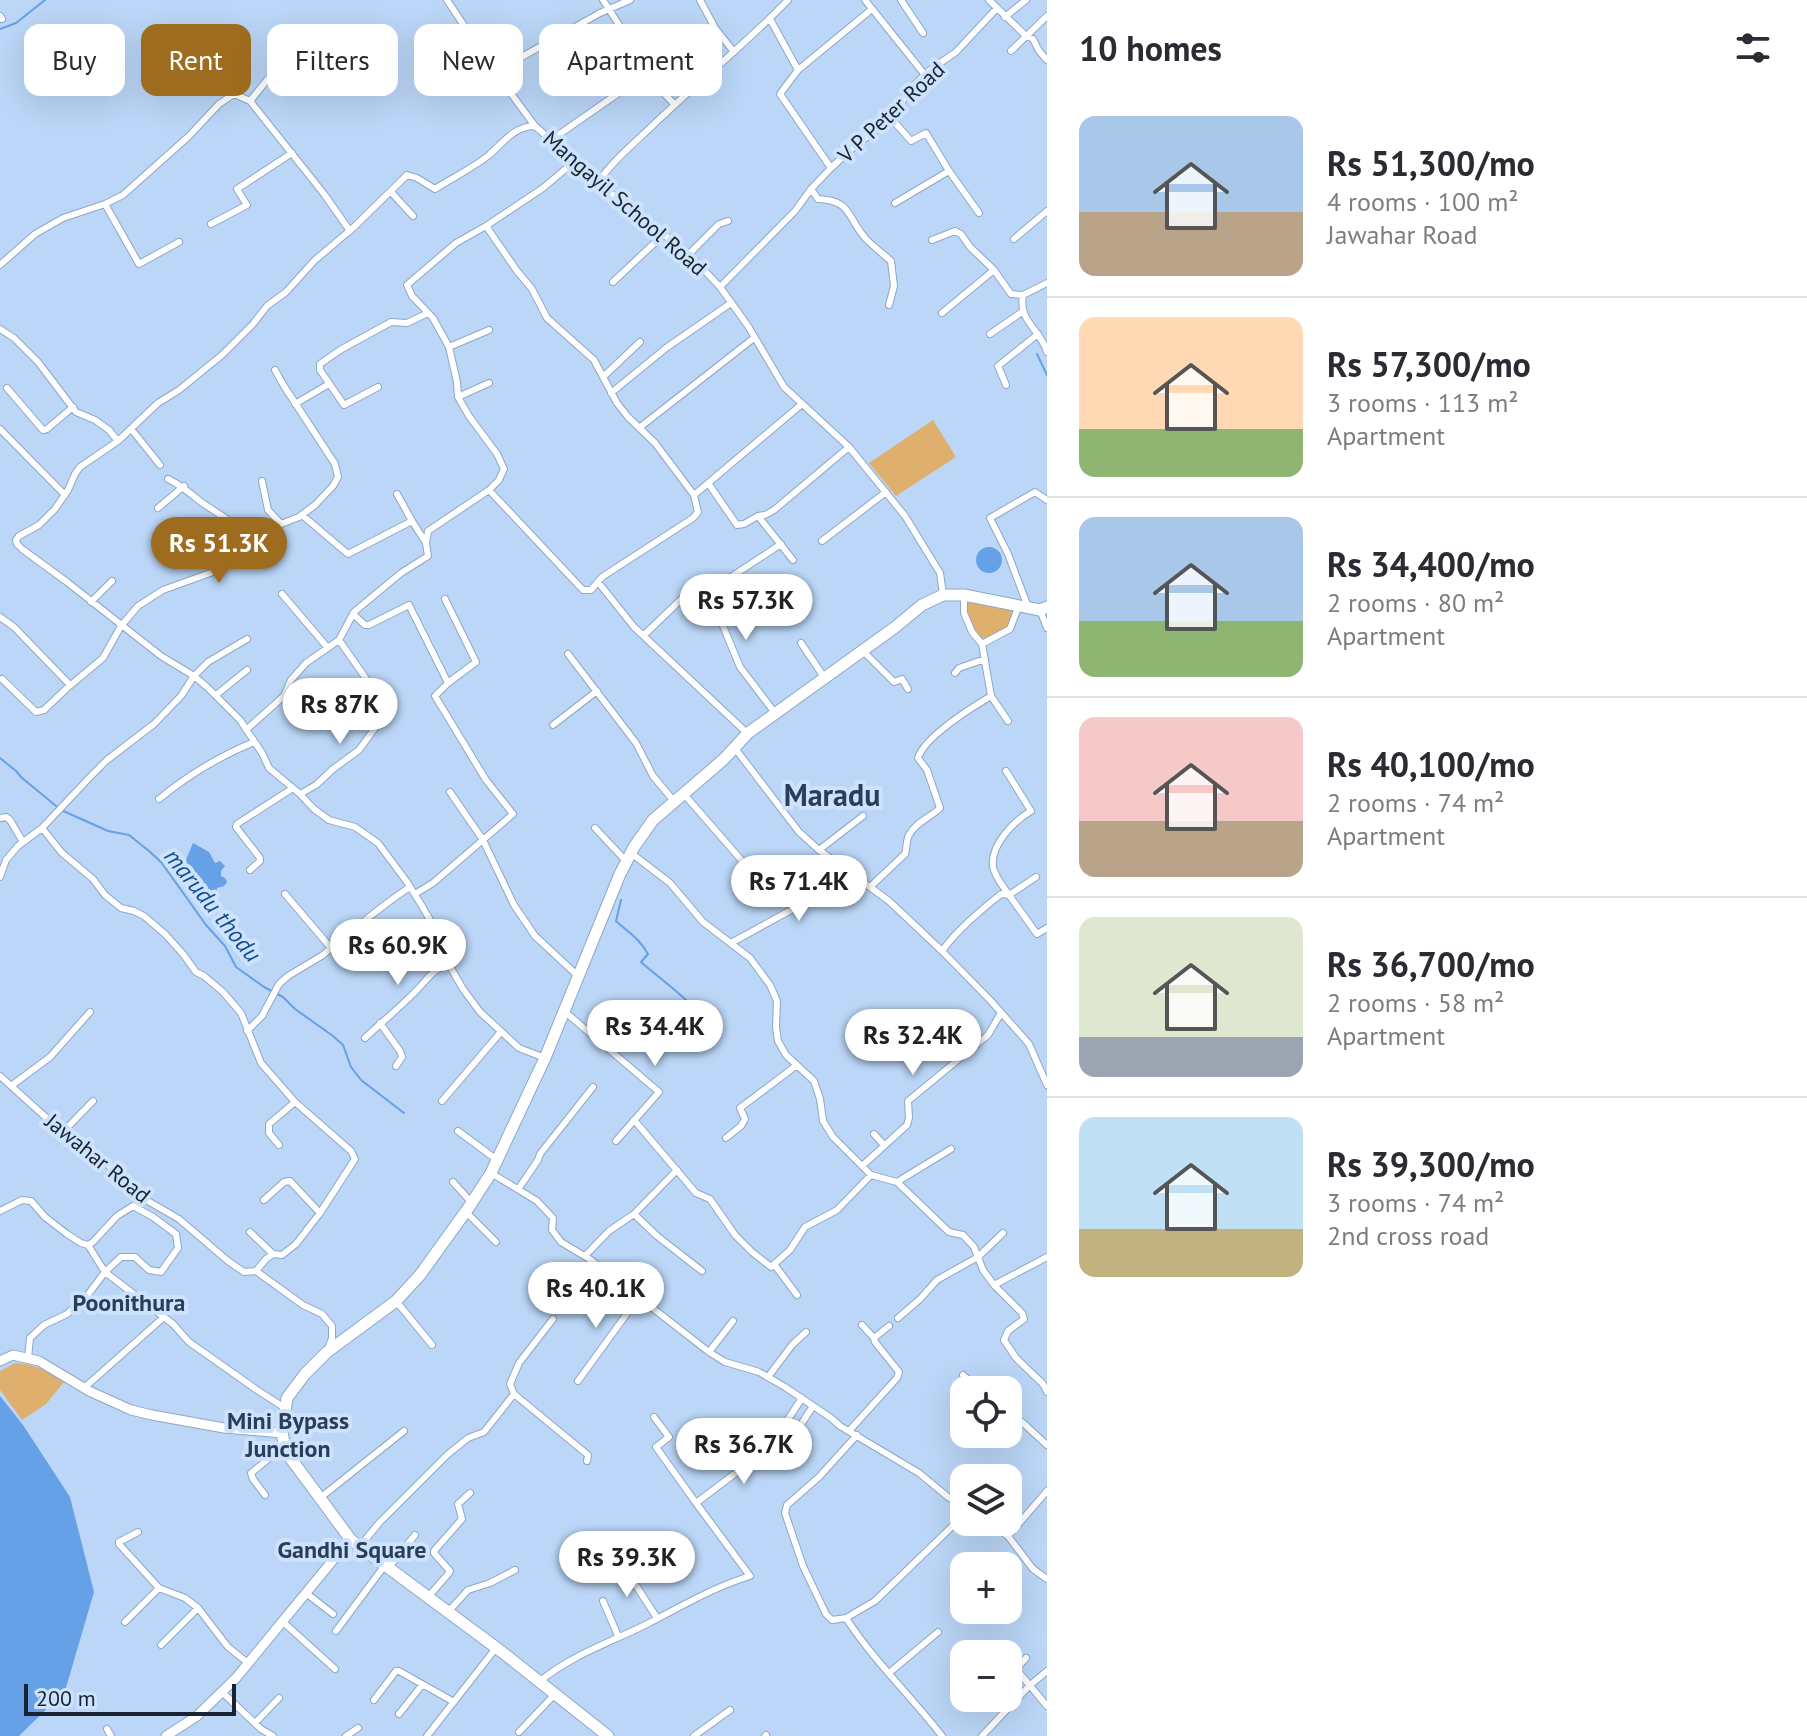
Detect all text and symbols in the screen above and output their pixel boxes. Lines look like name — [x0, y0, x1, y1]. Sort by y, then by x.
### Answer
chip: Buy — [24, 24, 125, 96]
chip: Rent — [141, 24, 251, 96]
chip: Filters — [267, 24, 398, 96]
chip: New — [414, 24, 523, 96]
chip: Apartment — [539, 24, 722, 96]
text: 10 homes — [1079, 26, 1222, 70]
icon: filters — [1731, 26, 1775, 70]
street label: V P Peter Road — [831, 55, 950, 169]
street label: Mangayil School Road — [537, 124, 713, 282]
text: Rs 51,300/mo — [1327, 141, 1535, 185]
icon: home — [1143, 148, 1239, 244]
text: 4 rooms · 100 m² — [1327, 185, 1519, 218]
text: Jawahar Road — [1327, 218, 1477, 251]
text: Rs 57,300/mo — [1327, 342, 1531, 386]
icon: home — [1143, 349, 1239, 445]
text: 3 rooms · 113 m² — [1327, 386, 1519, 419]
text: Apartment — [1327, 419, 1445, 452]
pin: Rs 51.3K — [136, 517, 302, 585]
text: Rs 51.3K — [169, 526, 269, 559]
text: Rs 34,400/mo — [1327, 542, 1535, 586]
icon: home — [1143, 549, 1239, 645]
pin: Rs 57.3K — [663, 574, 829, 642]
text: Rs 57.3K — [698, 583, 794, 616]
text: 2 rooms · 80 m² — [1327, 586, 1504, 619]
text: Apartment — [1327, 619, 1445, 652]
pin: Rs 87K — [275, 678, 405, 746]
text: Rs 87K — [301, 687, 379, 720]
text: Rs 40,100/mo — [1327, 742, 1535, 786]
icon: home — [1143, 749, 1239, 845]
district label: Maradu — [784, 775, 880, 814]
text: 2 rooms · 74 m² — [1327, 786, 1504, 819]
text: Apartment — [1327, 819, 1445, 852]
water label: marudu thodu — [158, 842, 268, 968]
pin: Rs 71.4K — [716, 855, 882, 923]
text: Rs 71.4K — [749, 864, 849, 897]
pin: Rs 60.9K — [315, 919, 481, 987]
text: Rs 60.9K — [348, 928, 448, 961]
text: Rs 36,700/mo — [1327, 942, 1535, 986]
icon: home — [1143, 949, 1239, 1045]
text: 2 rooms · 58 m² — [1327, 986, 1504, 1019]
pin: Rs 34.4K — [572, 1000, 738, 1068]
text: Rs 34.4K — [605, 1009, 705, 1042]
pin: Rs 32.4K — [830, 1009, 996, 1077]
text: Rs 32.4K — [863, 1018, 963, 1051]
text: Apartment — [1327, 1019, 1445, 1052]
street label: Jawahar Road — [39, 1106, 156, 1209]
text: Rs 39,300/mo — [1327, 1142, 1535, 1186]
icon: home — [1143, 1149, 1239, 1245]
text: 3 rooms · 74 m² — [1327, 1186, 1504, 1219]
text: 2nd cross road — [1327, 1219, 1489, 1252]
pin: Rs 40.1K — [513, 1262, 679, 1330]
text: Rs 40.1K — [546, 1271, 646, 1304]
district label: Poonithura — [73, 1287, 185, 1318]
map controls — [950, 1376, 1022, 1712]
button: locate — [950, 1376, 1022, 1448]
district label: Mini Bypass Junction — [227, 1405, 349, 1464]
pin: Rs 36.7K — [661, 1418, 827, 1486]
text: Rs 36.7K — [694, 1427, 794, 1460]
button: layers — [950, 1464, 1022, 1536]
pin: Rs 39.3K — [544, 1531, 710, 1599]
district label: Gandhi Square — [277, 1534, 427, 1565]
text: Rs 39.3K — [577, 1540, 677, 1573]
button: + — [950, 1552, 1022, 1624]
button: − — [950, 1640, 1022, 1712]
scale bar — [24, 1680, 236, 1716]
text: 200 m — [36, 1684, 96, 1712]

